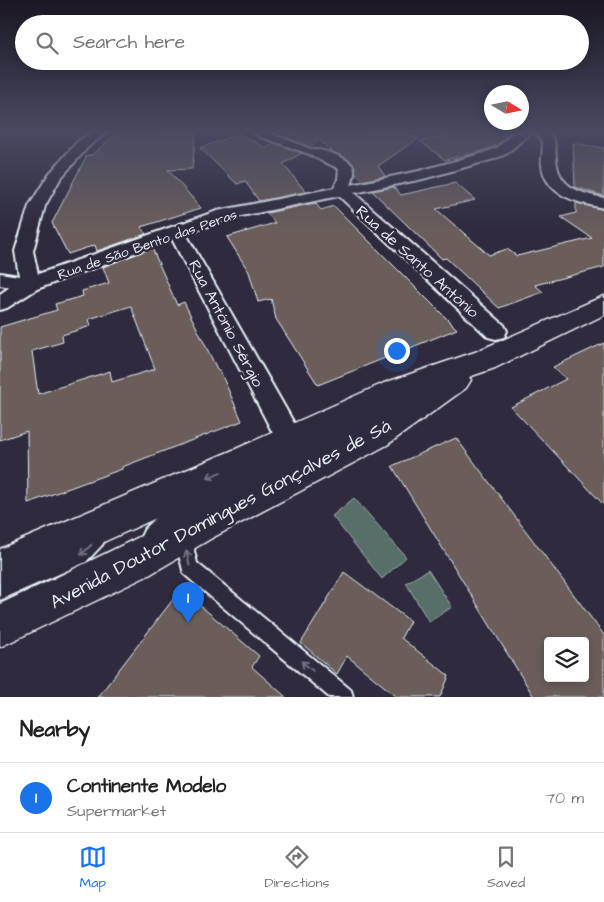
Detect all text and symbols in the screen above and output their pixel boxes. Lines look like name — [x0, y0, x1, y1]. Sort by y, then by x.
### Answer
search box — [15, 15, 589, 70]
icon: search — [33, 29, 61, 57]
text: Search here — [73, 29, 185, 56]
north arrow — [484, 85, 529, 130]
street label: Rua de Santo António — [351, 200, 484, 323]
street label: Rua de São Bento das Peras — [55, 205, 240, 285]
street label: Rua António Sérgio — [182, 256, 269, 391]
your location — [384, 338, 410, 364]
street label: Avenida Doutor Domingues Gonçalves de Sá — [45, 412, 397, 617]
one-way arrow — [206, 472, 221, 481]
one-way arrow — [80, 544, 93, 556]
one-way arrow — [183, 551, 192, 567]
pin: 1 — [172, 582, 204, 623]
map controls — [544, 637, 589, 682]
button: layers — [544, 637, 589, 682]
one-way arrow — [301, 660, 314, 671]
text: Nearby — [20, 715, 90, 744]
text: Continente Modelo — [67, 773, 226, 800]
text: 1 — [35, 787, 37, 809]
text: 70 m — [545, 787, 584, 809]
text: Supermarket — [67, 800, 166, 822]
tab: Map — [79, 843, 107, 893]
tab: Directions — [264, 843, 329, 893]
tab: Saved — [487, 843, 525, 893]

